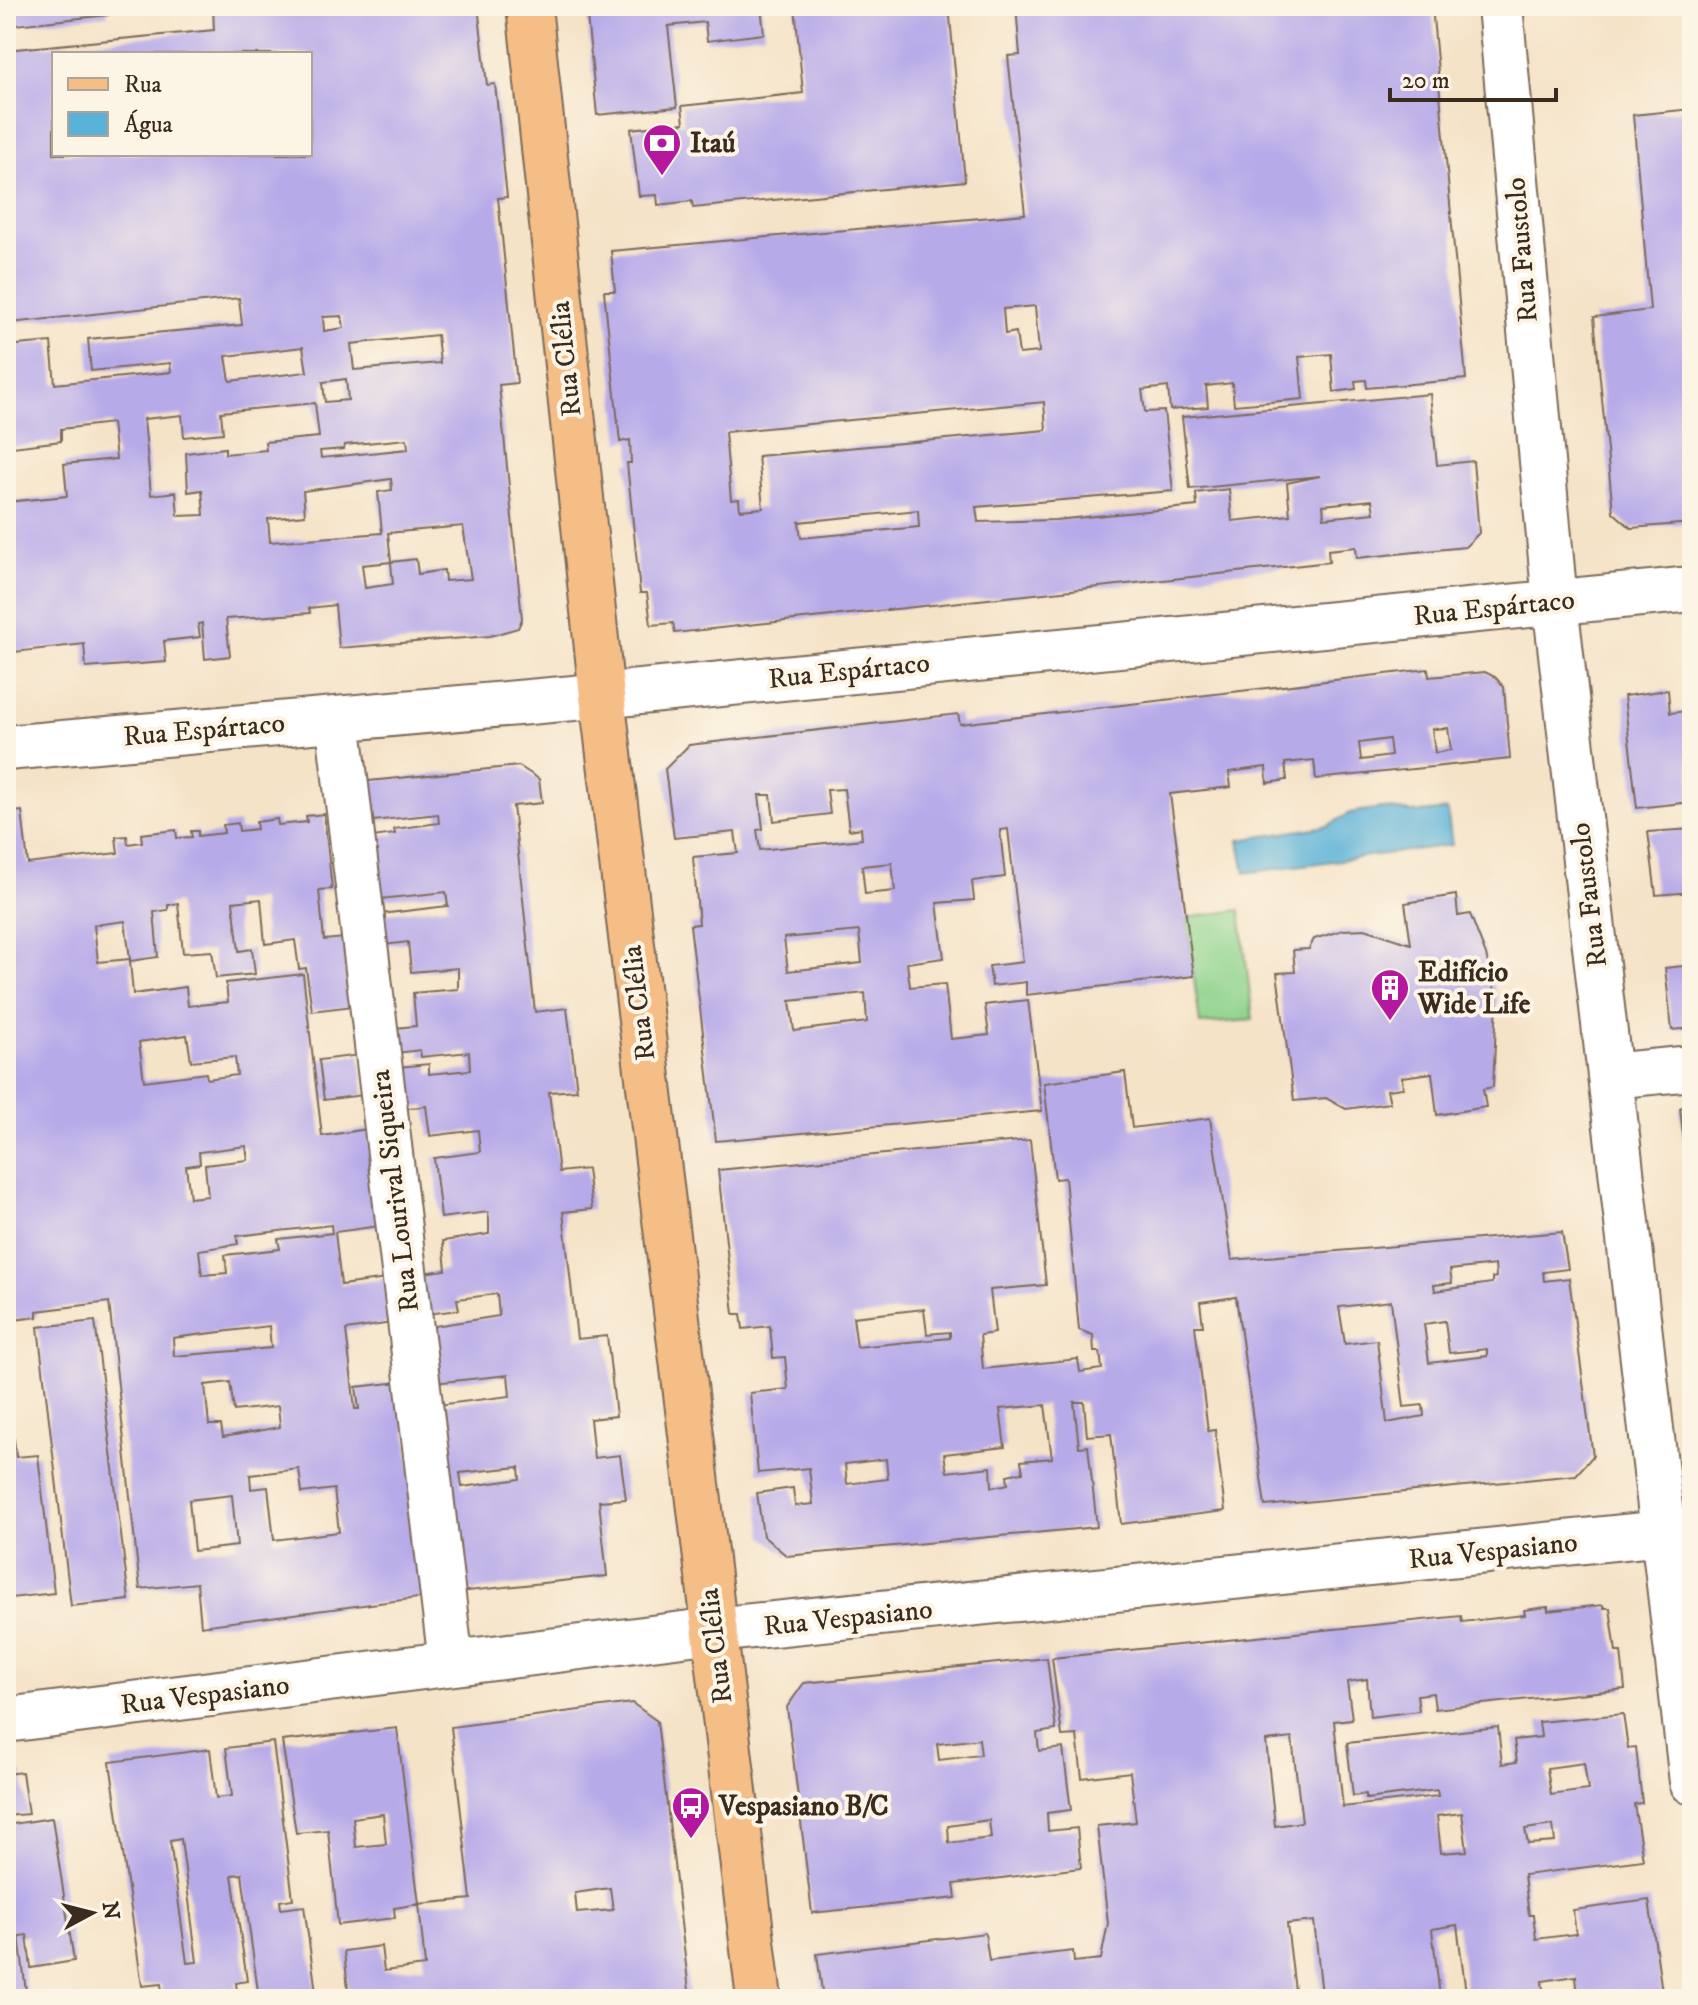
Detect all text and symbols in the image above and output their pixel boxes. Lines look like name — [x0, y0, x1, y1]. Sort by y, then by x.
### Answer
legend — [52, 52, 312, 156]
scale bar — [1390, 52, 1556, 102]
text: 20 m — [1402, 66, 1450, 96]
text: Rua — [124, 70, 163, 100]
text: Água — [124, 109, 174, 140]
bank icon: Itaú — [641, 122, 683, 177]
place label: Itaú — [690, 126, 736, 161]
street label: Rua Faustolo — [1498, 176, 1546, 324]
street label: Rua Clélia — [543, 299, 589, 419]
street label: Rua Espártaco — [1412, 582, 1576, 634]
street label: Rua Espártaco — [767, 645, 931, 697]
street label: Rua Espártaco — [122, 706, 286, 754]
street label: Rua Faustolo — [1563, 821, 1615, 969]
street label: Rua Clélia — [615, 943, 663, 1063]
place label: Edifício Wide Life — [1417, 955, 1531, 1022]
building icon: Edifício Wide Life — [1369, 967, 1411, 1022]
street label: Rua Lourival Siqueira — [363, 1068, 427, 1314]
street label: Rua Vespasiano — [1407, 1525, 1579, 1577]
street label: Rua Clélia — [692, 1586, 740, 1706]
street label: Rua Vespasiano — [762, 1592, 934, 1644]
street label: Rua Vespasiano — [119, 1667, 291, 1723]
bus stop icon: Vespasiano B/C — [670, 1785, 712, 1840]
place label: Vespasiano B/C — [718, 1789, 889, 1824]
north arrow — [52, 1873, 132, 1953]
text: N — [96, 1900, 125, 1921]

